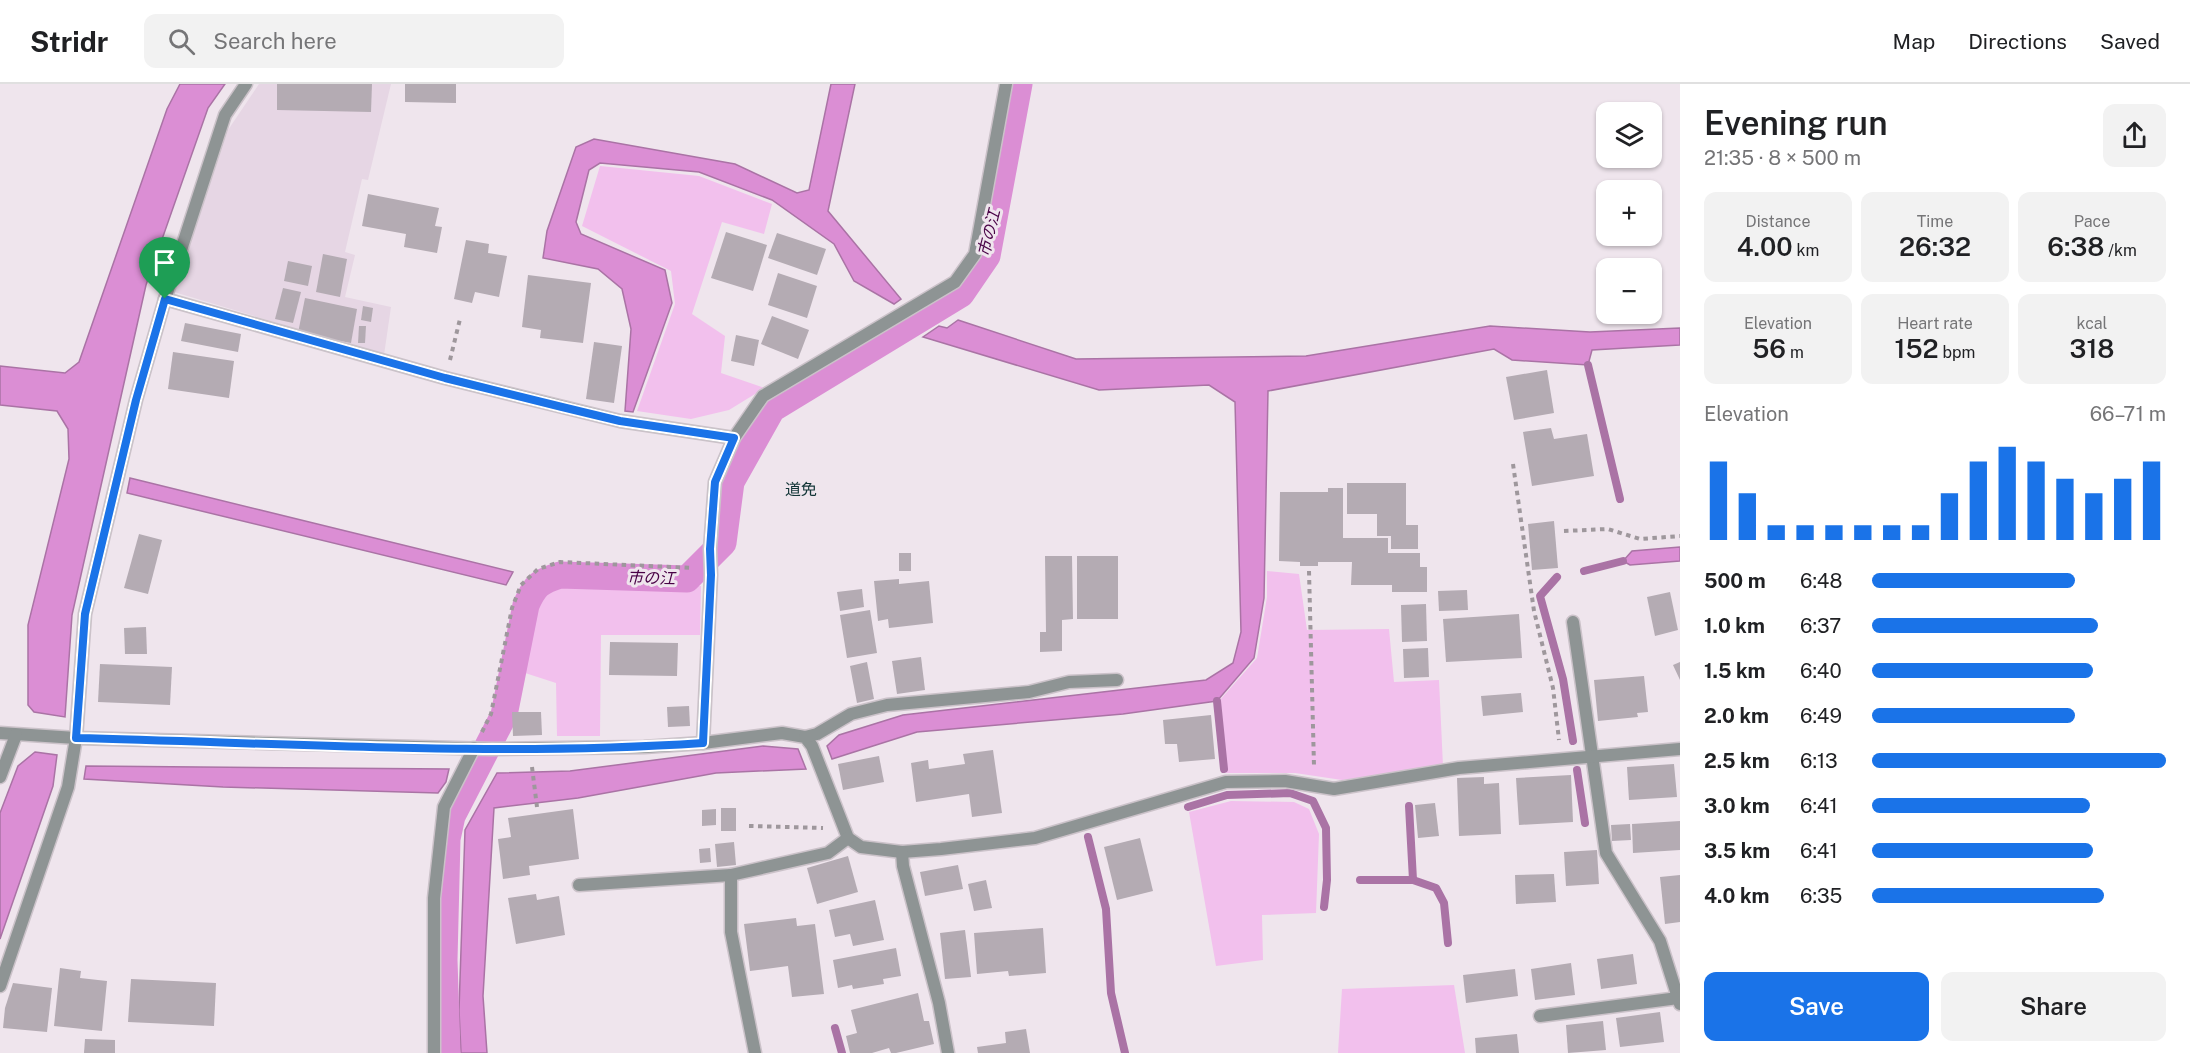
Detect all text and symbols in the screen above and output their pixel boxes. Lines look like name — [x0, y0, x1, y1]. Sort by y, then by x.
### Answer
search box — [144, 14, 564, 68]
text: Stridr — [30, 25, 108, 58]
icon: search — [165, 25, 198, 58]
text: Search here — [213, 28, 337, 54]
text: Map — [1893, 29, 1935, 54]
text: Directions — [1968, 29, 2067, 54]
text: Saved — [2100, 29, 2160, 54]
map controls — [1596, 102, 1662, 324]
button: layers — [1596, 102, 1662, 168]
text: Evening run — [1704, 104, 1887, 142]
button: share — [2103, 104, 2166, 167]
text: 21:35 · 8 × 500 m — [1704, 146, 1861, 170]
button: + — [1596, 180, 1662, 246]
water label: 市の江 — [974, 205, 1005, 259]
text: Distance — [1746, 212, 1810, 231]
text: Time — [1917, 212, 1953, 231]
text: Pace — [2074, 212, 2110, 231]
text: 4.00 — [1737, 231, 1793, 262]
text: 26:32 — [1899, 231, 1971, 262]
text: 6:38 — [2047, 231, 2104, 262]
pin — [139, 237, 190, 299]
text: km — [1793, 241, 1819, 260]
text: /km — [2104, 241, 2137, 260]
icon: arrive — [148, 246, 181, 279]
button: − — [1596, 258, 1662, 324]
text: Elevation — [1744, 314, 1812, 333]
text: Heart rate — [1897, 314, 1973, 333]
text: kcal — [2077, 314, 2107, 333]
text: 56 — [1752, 333, 1786, 364]
text: 152 — [1895, 333, 1939, 364]
text: 318 — [2070, 333, 2114, 364]
text: m — [1786, 343, 1804, 362]
text: bpm — [1939, 343, 1975, 362]
text: Elevation — [1704, 402, 1789, 426]
text: 66–71 m — [2090, 402, 2166, 426]
district label: 道免 — [785, 480, 817, 499]
water label: 市の江 — [627, 568, 677, 588]
text: 500 m — [1704, 569, 1766, 593]
text: 6:48 — [1800, 569, 1842, 593]
text: 1.0 km — [1704, 614, 1765, 638]
text: 6:37 — [1800, 614, 1841, 638]
text: 1.5 km — [1704, 659, 1765, 683]
text: 6:40 — [1800, 659, 1842, 683]
text: 2.0 km — [1704, 704, 1769, 728]
text: 6:49 — [1800, 704, 1842, 728]
text: 2.5 km — [1704, 749, 1770, 773]
text: 6:13 — [1800, 749, 1838, 773]
text: 3.0 km — [1704, 794, 1770, 818]
text: 6:41 — [1800, 794, 1838, 818]
text: 3.5 km — [1704, 839, 1770, 863]
text: 6:41 — [1800, 839, 1838, 863]
text: 4.0 km — [1704, 884, 1769, 908]
text: 6:35 — [1800, 884, 1842, 908]
button: Save — [1704, 972, 1929, 1041]
button: Share — [1941, 972, 2166, 1041]

